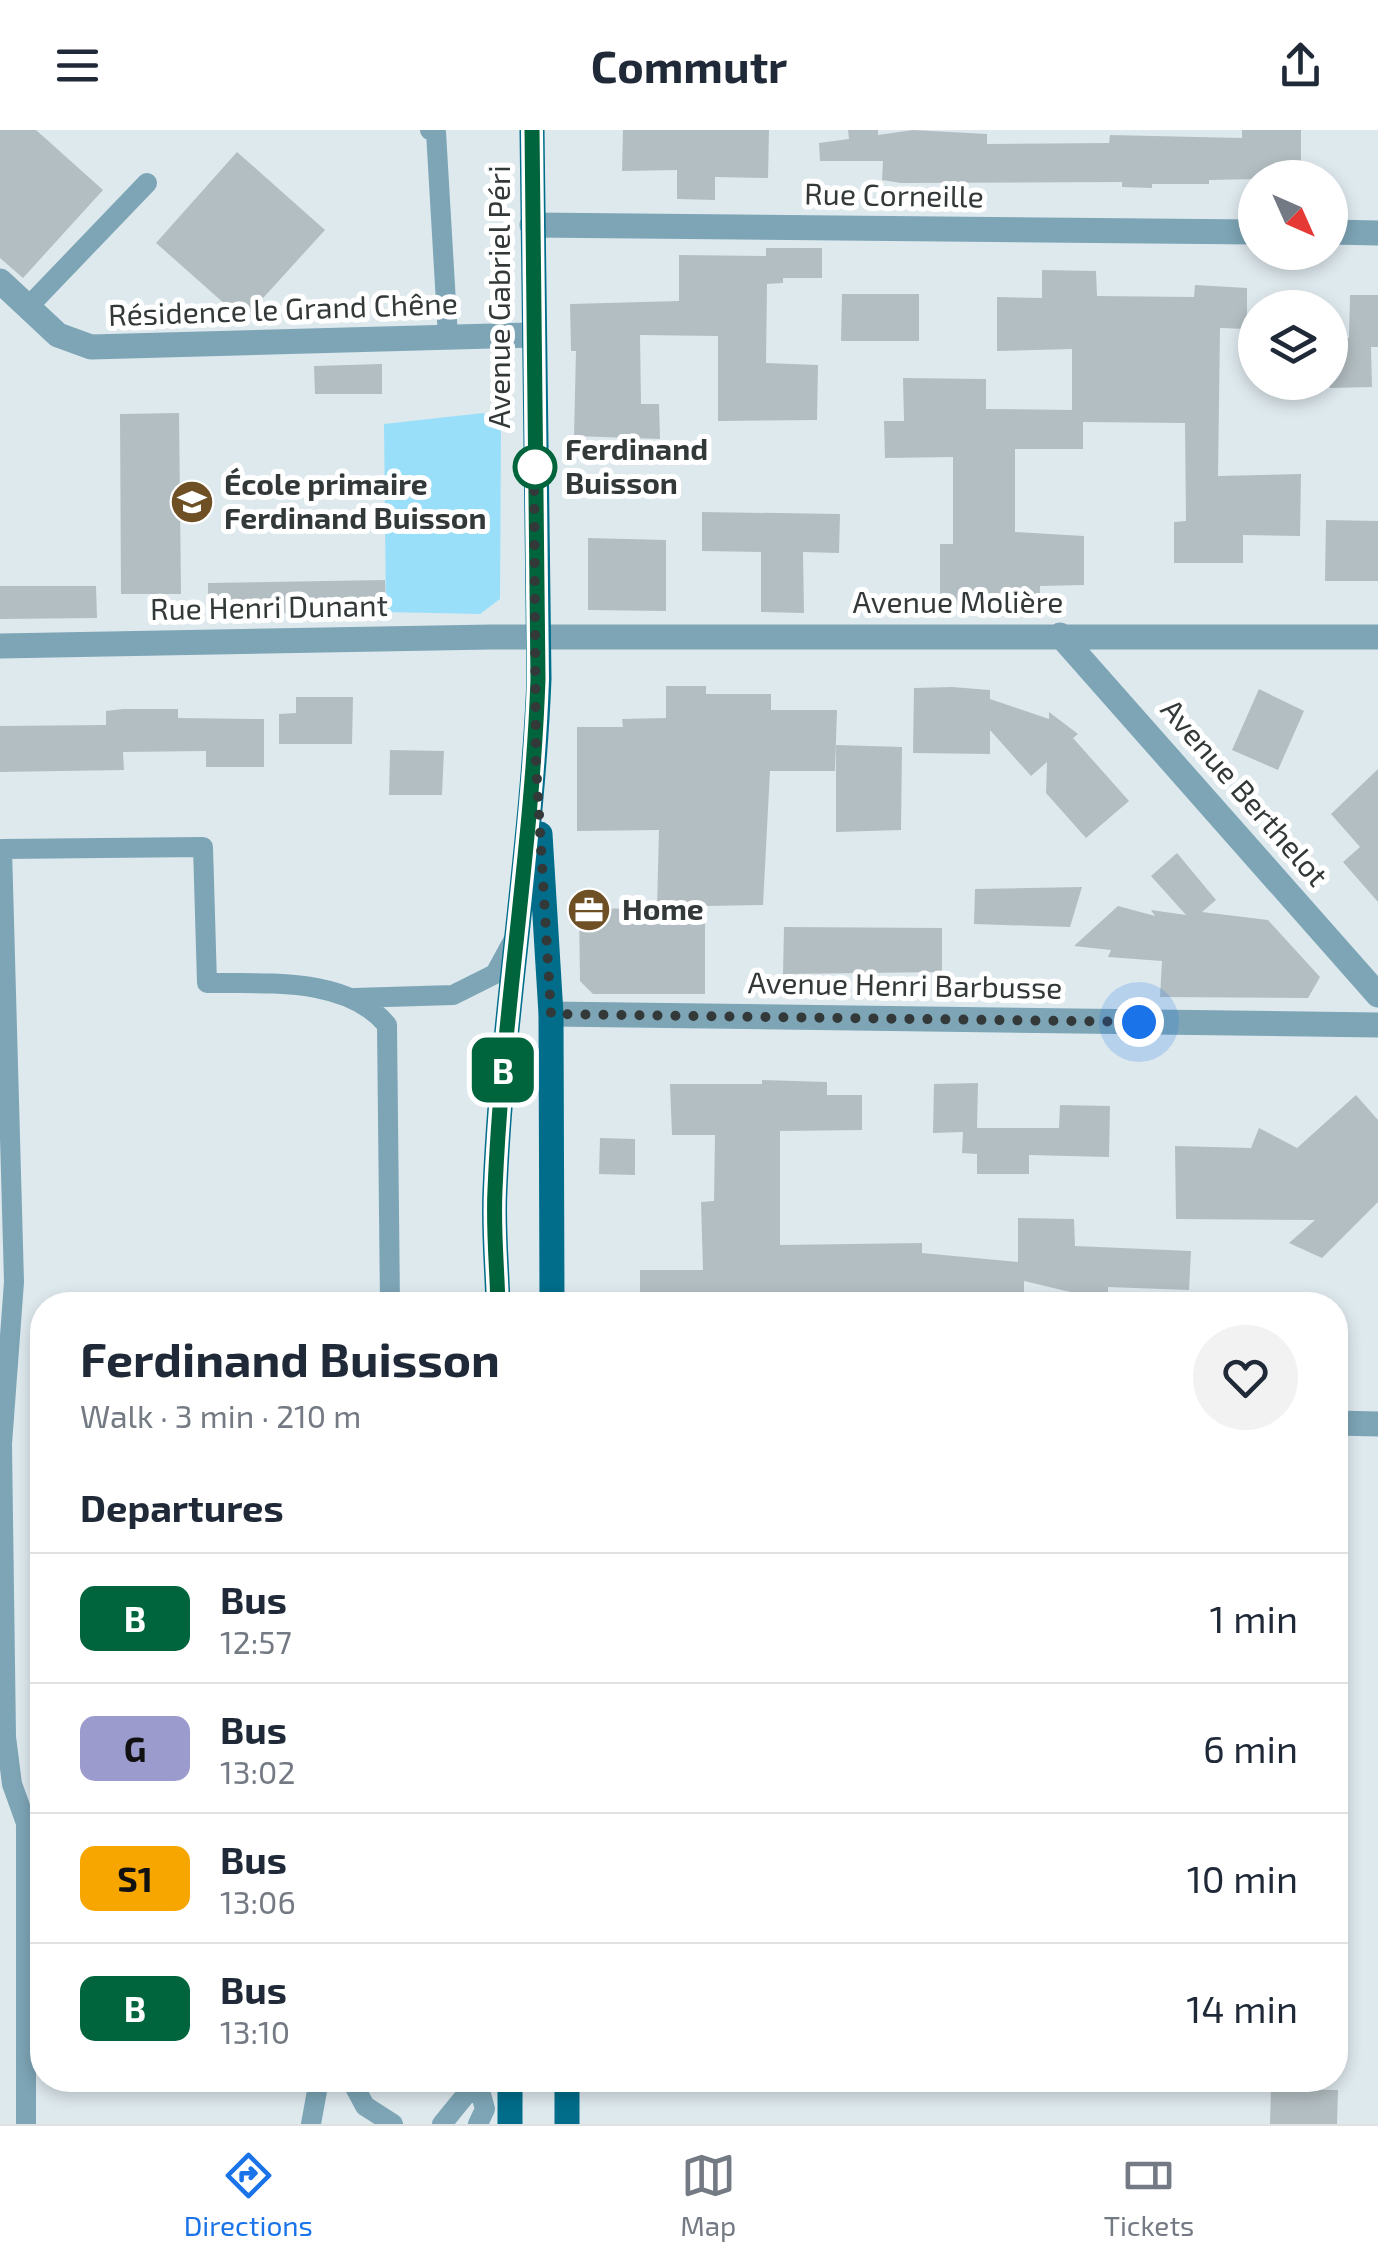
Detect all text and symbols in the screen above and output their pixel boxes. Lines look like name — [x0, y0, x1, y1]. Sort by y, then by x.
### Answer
icon: menu — [50, 38, 105, 93]
text: Commutr — [591, 38, 787, 92]
icon: share — [1273, 38, 1328, 93]
north arrow — [1238, 160, 1348, 270]
map controls — [1238, 160, 1348, 400]
street label: Avenue Gabriel Péri — [480, 165, 516, 429]
street label: Rue Corneille — [804, 174, 984, 214]
street label: Résidence le Grand Chêne — [108, 284, 458, 332]
button: layers — [1238, 290, 1348, 400]
place label: Ferdinand Buisson — [565, 430, 708, 500]
marker: Ferdinand Buisson — [514, 446, 556, 488]
place label: École primaire Ferdinand Buisson — [224, 465, 486, 535]
school or university icon: École primaire Ferdinand Buisson — [169, 479, 215, 525]
street label: Avenue Molière — [853, 583, 1063, 619]
street label: Rue Henri Dunant — [150, 586, 388, 626]
street label: Avenue Berthelot — [1154, 691, 1337, 893]
office icon: Home — [566, 887, 612, 933]
place label: Home — [622, 890, 704, 926]
street label: Avenue Henri Barbusse — [747, 963, 1063, 1005]
your location — [1114, 997, 1164, 1047]
line badge: B — [470, 1038, 536, 1102]
text: B — [492, 1049, 514, 1091]
button: heart — [1193, 1325, 1298, 1430]
text: Ferdinand Buisson — [80, 1329, 500, 1387]
text: Walk · 3 min · 210 m — [80, 1396, 361, 1434]
text: Departures — [80, 1484, 284, 1530]
text: Bus — [220, 1576, 287, 1622]
text: 1 min — [1210, 1595, 1298, 1641]
text: B — [124, 1597, 146, 1639]
text: 12:57 — [220, 1622, 292, 1660]
text: Bus — [220, 1706, 287, 1752]
text: 6 min — [1203, 1725, 1298, 1771]
text: G — [124, 1727, 146, 1769]
text: 13:02 — [220, 1752, 295, 1790]
text: Bus — [220, 1836, 287, 1882]
text: 10 min — [1187, 1855, 1298, 1901]
text: S1 — [117, 1857, 153, 1899]
text: 13:06 — [220, 1882, 296, 1920]
text: Bus — [220, 1966, 287, 2012]
text: 14 min — [1186, 1985, 1298, 2031]
text: B — [124, 1987, 146, 2029]
text: 13:10 — [220, 2012, 290, 2050]
tab: Directions — [184, 2148, 313, 2242]
tab: Map — [680, 2148, 736, 2242]
tab: Tickets — [1104, 2148, 1194, 2242]

